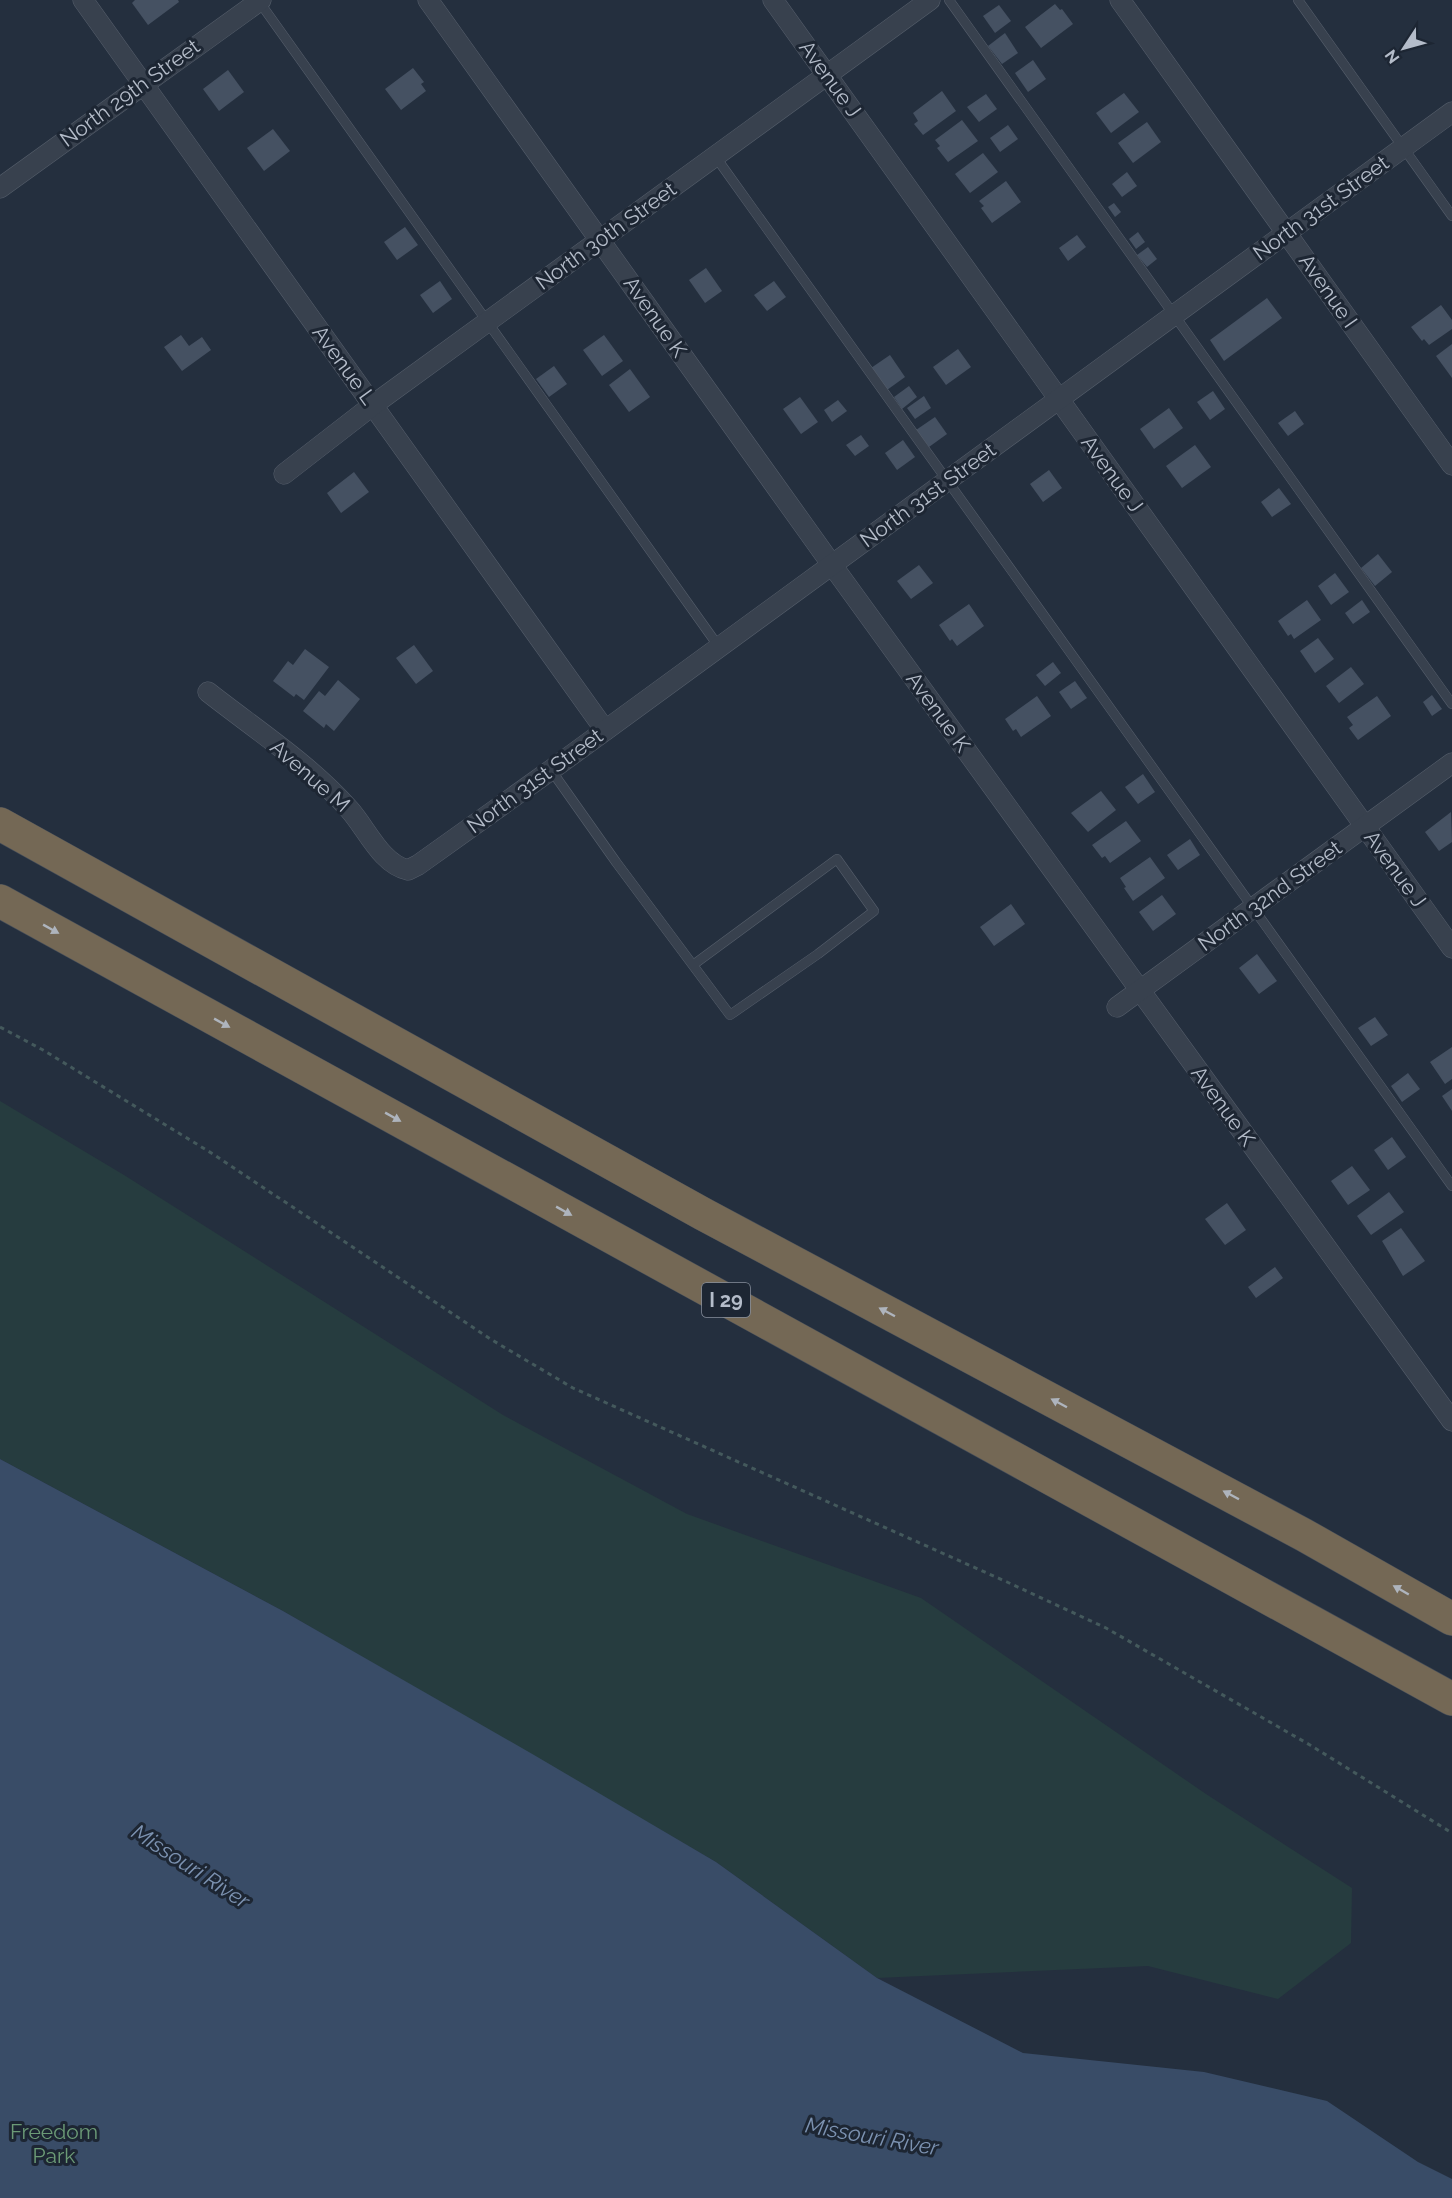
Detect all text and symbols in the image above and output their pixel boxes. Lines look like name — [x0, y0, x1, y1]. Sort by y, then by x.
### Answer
north arrow — [1374, 18, 1434, 78]
street label: North 29th Street — [55, 34, 204, 152]
street label: Avenue J — [794, 36, 867, 122]
text: N — [1381, 46, 1404, 67]
street label: North 31st Street — [1248, 150, 1393, 265]
street label: North 30th Street — [531, 176, 681, 295]
street label: Avenue I — [1294, 249, 1363, 332]
street label: Avenue K — [619, 272, 692, 362]
street label: Avenue L — [307, 320, 381, 409]
street label: Avenue J — [1076, 431, 1149, 517]
street label: North 31st Street — [855, 437, 1000, 552]
street label: Avenue K — [901, 667, 976, 757]
street label: North 31st Street — [462, 723, 607, 838]
street label: Avenue M — [265, 734, 355, 817]
street label: Avenue J — [1359, 826, 1432, 912]
street label: North 32nd Street — [1193, 835, 1346, 956]
one-way arrow — [43, 924, 60, 934]
one-way arrow — [214, 1018, 231, 1028]
street label: Avenue K — [1186, 1061, 1261, 1151]
one-way arrow — [385, 1112, 402, 1122]
one-way arrow — [556, 1206, 573, 1216]
road number: I 29 — [702, 1283, 750, 1317]
one-way arrow — [878, 1307, 895, 1317]
one-way arrow — [1050, 1398, 1067, 1408]
one-way arrow — [1222, 1490, 1239, 1500]
one-way arrow — [1393, 1584, 1409, 1595]
water label: Missouri River — [127, 1818, 256, 1914]
water label: Missouri River — [803, 2111, 942, 2161]
park label: Freedom Park — [10, 2119, 98, 2168]

